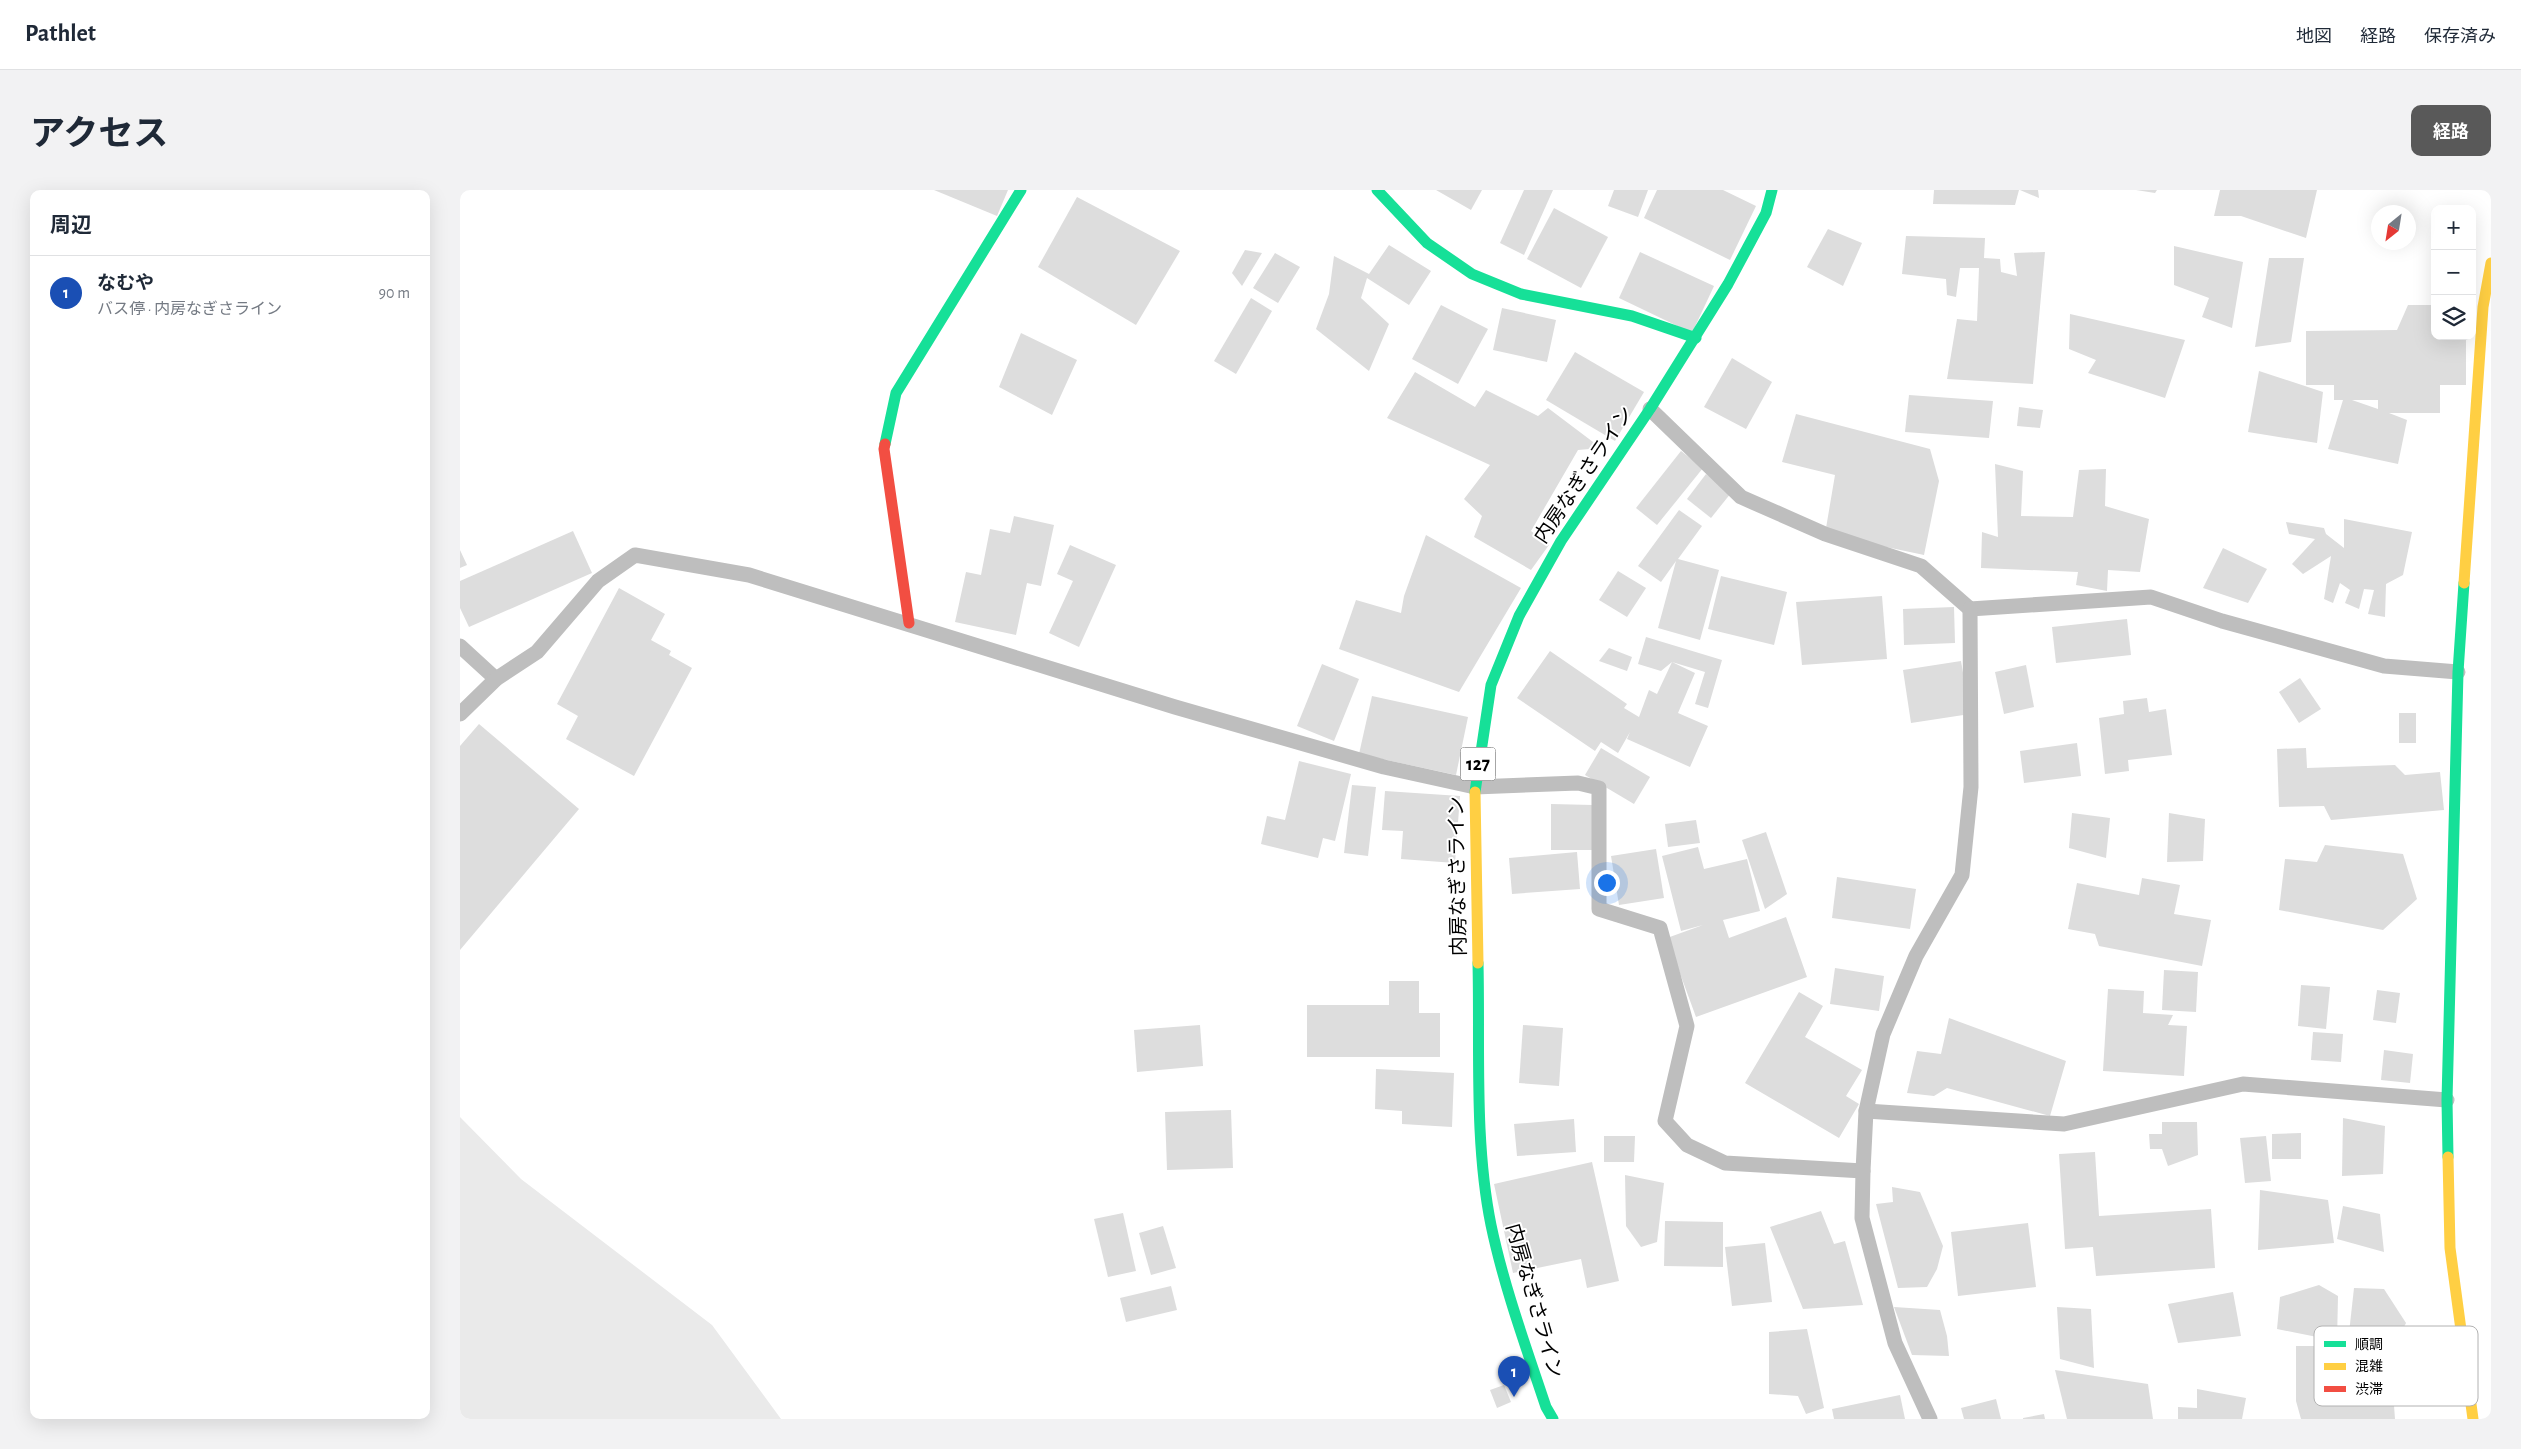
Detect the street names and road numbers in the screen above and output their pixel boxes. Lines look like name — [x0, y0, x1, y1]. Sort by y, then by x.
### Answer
street label: 内房なぎさライン — [1530, 403, 1637, 547]
road number: 127 — [1460, 748, 1496, 780]
street label: 内房なぎさライン — [1446, 796, 1469, 956]
street label: 内房なぎさライン — [1502, 1221, 1567, 1381]

